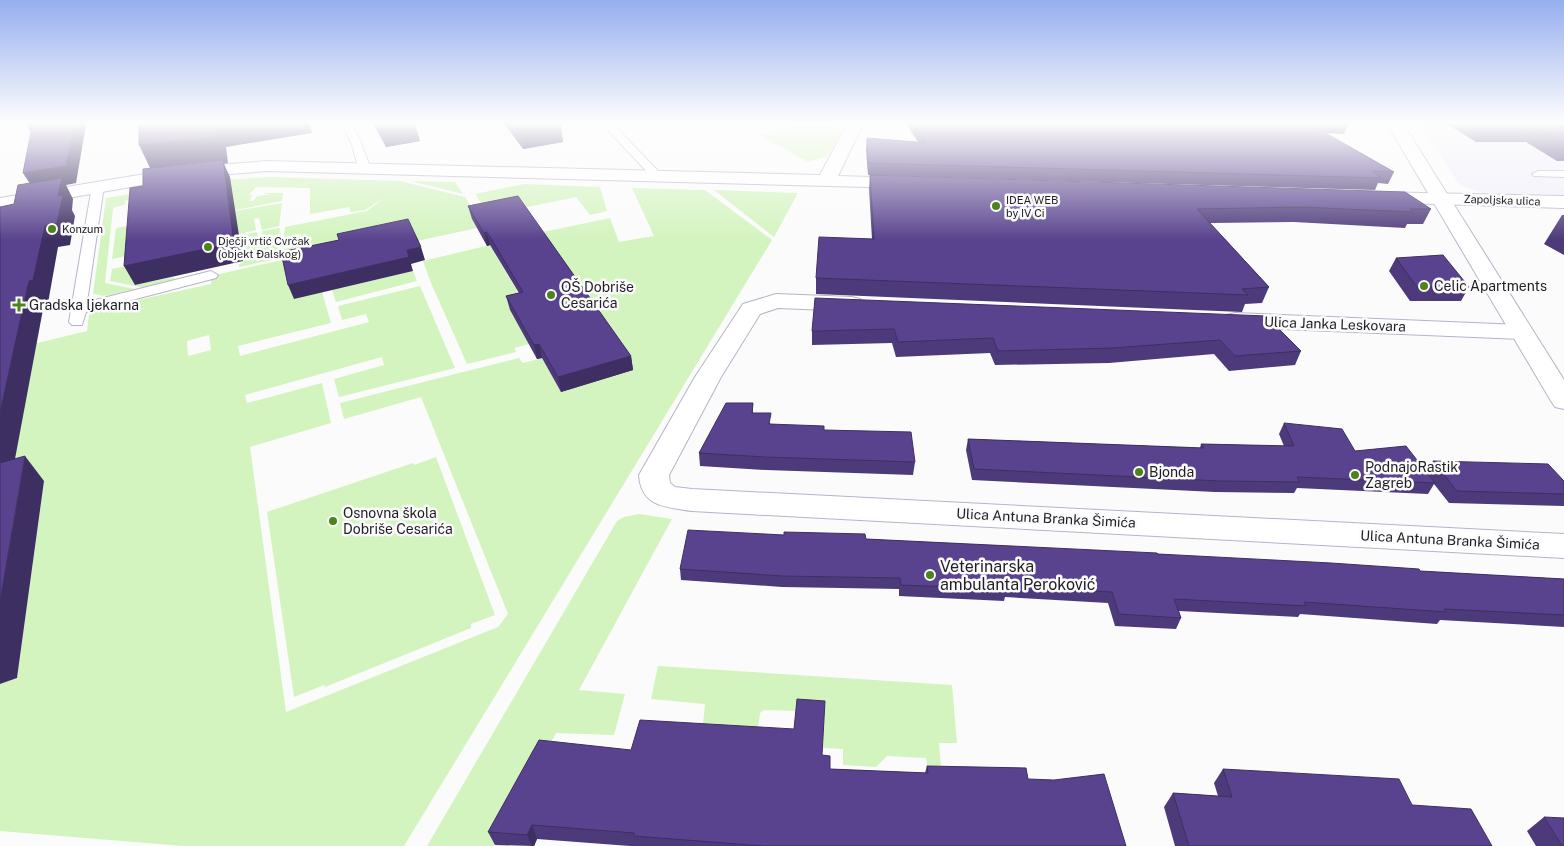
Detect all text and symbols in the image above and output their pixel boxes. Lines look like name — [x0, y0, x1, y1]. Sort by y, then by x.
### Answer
street label: Zapoljska ulica — [1463, 193, 1541, 207]
place label: IDEA WEB by IV Ci — [1006, 194, 1059, 219]
marker: IDEA WEB by IV Ci — [990, 200, 1002, 212]
marker: Konzum — [46, 223, 58, 235]
place label: Konzum — [62, 223, 103, 235]
place label: Dječji vrtić Cvrčak (objekt Đalskog) — [218, 235, 310, 260]
marker: Dječji vrtić Cvrčak (objekt Đalskog) — [202, 241, 214, 253]
place label: OŠ Dobriše Cesarića — [561, 278, 634, 311]
place label: Celic Apartments — [1434, 278, 1547, 294]
marker: Celic Apartments — [1418, 280, 1430, 292]
marker: OŠ Dobriše Cesarića — [545, 289, 557, 301]
place label: Gradska ljekarna — [29, 297, 139, 313]
marker: Gradska ljekarna — [13, 299, 25, 311]
street label: Ulica Janka Leskovara — [1264, 314, 1406, 334]
place label: PodnajoRastik Zagreb — [1365, 459, 1458, 491]
place label: Bjonda — [1149, 464, 1194, 480]
marker: Bjonda — [1133, 466, 1145, 478]
marker: PodnajoRastik Zagreb — [1349, 469, 1361, 481]
street label: Ulica Antuna Branka Šimića — [956, 504, 1136, 531]
place label: Osnovna škola Dobriše Cesarića — [343, 505, 453, 537]
marker: Osnovna škola Dobriše Cesarića — [327, 515, 339, 527]
street label: Ulica Antuna Branka Šimića — [1360, 526, 1540, 553]
place label: Veterinarska ambulanta Peroković — [940, 557, 1096, 594]
marker: Veterinarska ambulanta Peroković — [924, 569, 936, 581]

